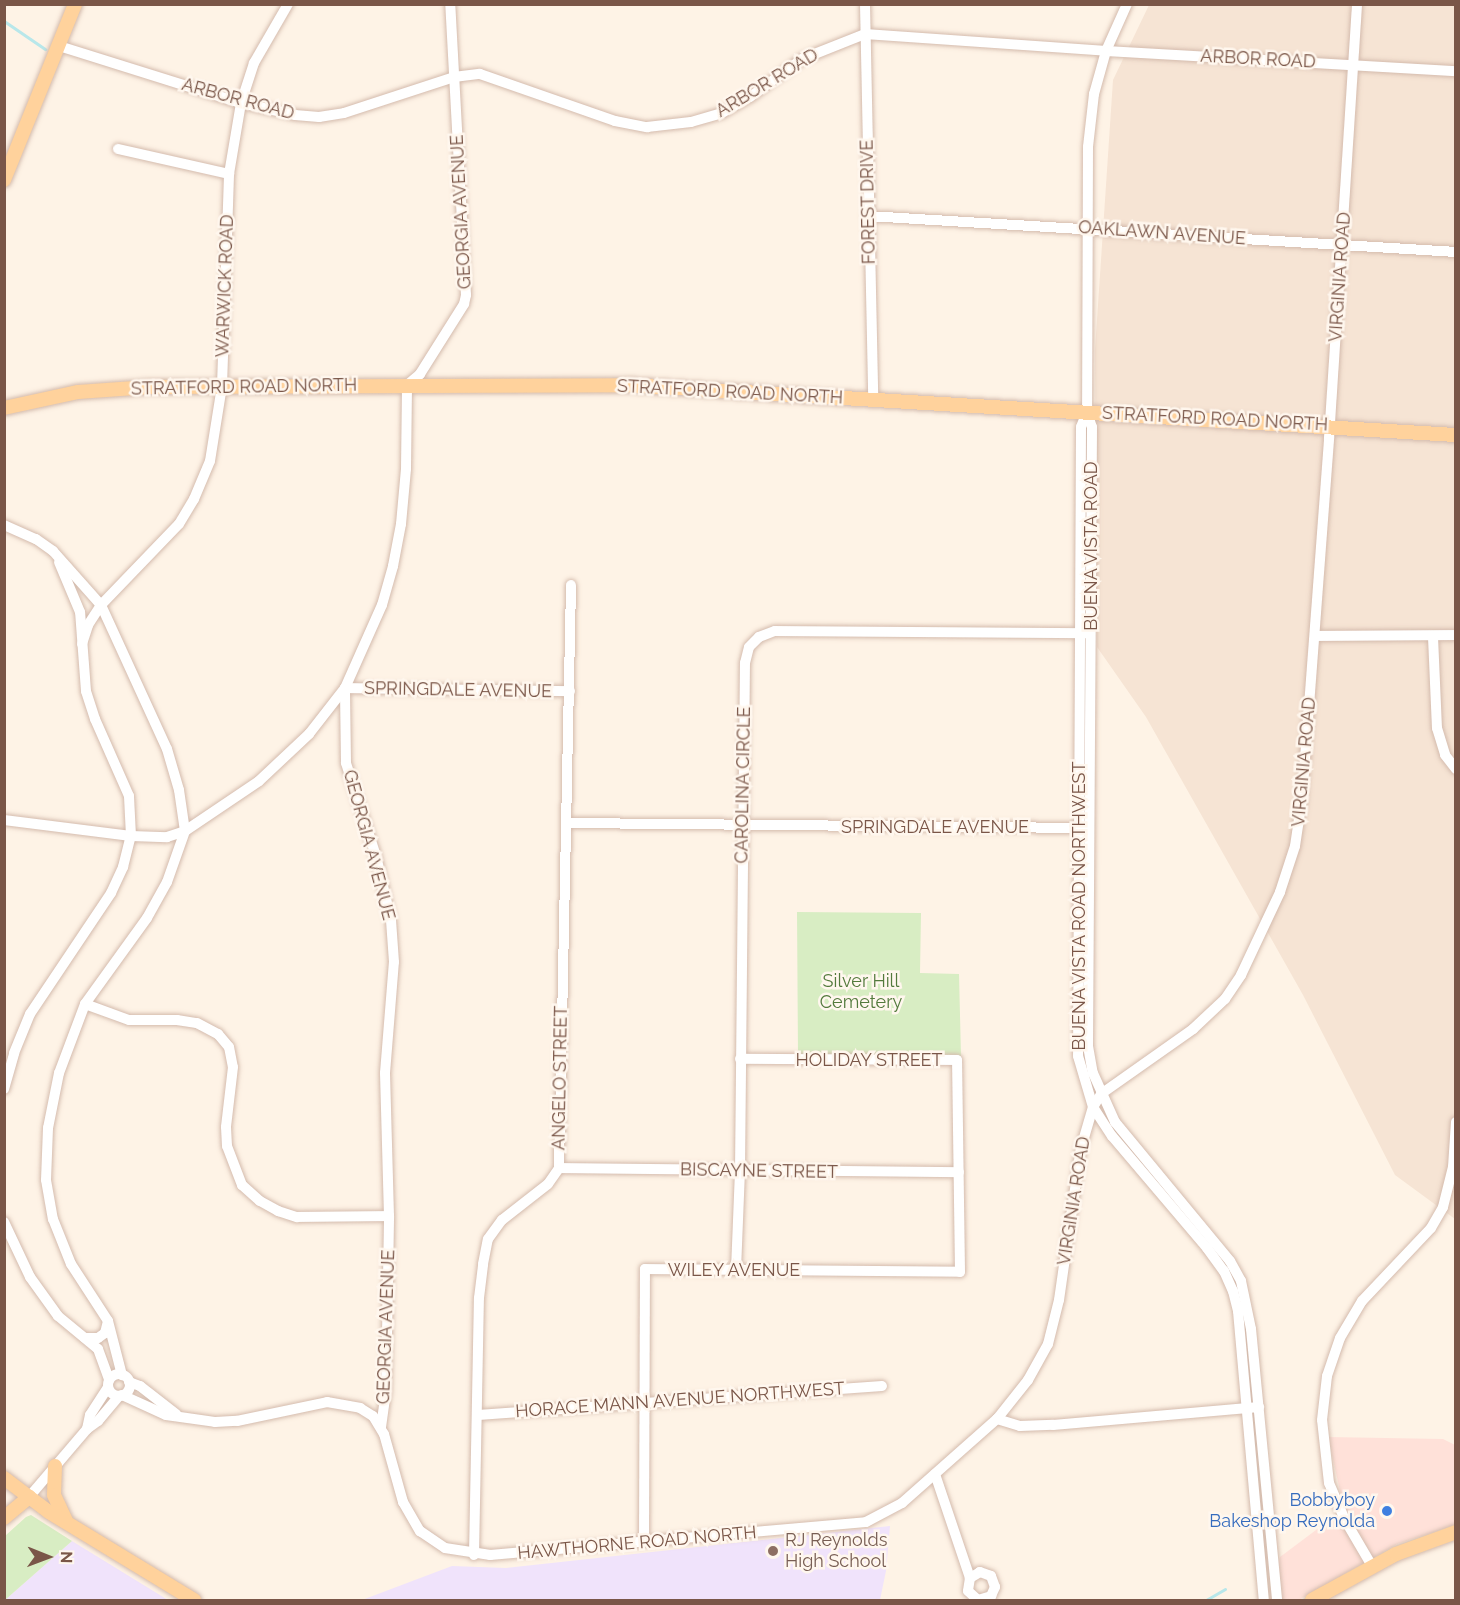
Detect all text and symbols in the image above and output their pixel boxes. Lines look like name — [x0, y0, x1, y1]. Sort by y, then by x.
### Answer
street label: ARBOR ROAD — [712, 44, 822, 122]
street label: ARBOR ROAD — [1200, 45, 1316, 73]
street label: ARBOR ROAD — [179, 74, 297, 124]
street label: GEORGIA AVENUE — [446, 134, 476, 290]
street label: FOREST DRIVE — [856, 139, 880, 265]
street label: VIRGINIA ROAD — [1325, 211, 1355, 343]
street label: WARWICK ROAD — [212, 214, 238, 358]
street label: OAKLAWN AVENUE — [1077, 216, 1247, 250]
street label: STRATFORD ROAD NORTH — [131, 374, 357, 400]
street label: STRATFORD ROAD NORTH — [616, 375, 844, 409]
street label: STRATFORD ROAD NORTH — [1101, 402, 1329, 436]
street label: BUENA VISTA ROAD — [1080, 460, 1102, 632]
street label: SPRINGDALE AVENUE — [364, 678, 552, 702]
street label: VIRGINIA ROAD — [1288, 696, 1320, 828]
street label: CAROLINA CIRCLE — [731, 706, 755, 864]
street label: BUENA VISTA ROAD NORTHWEST — [1068, 761, 1090, 1051]
street label: GEORGIA AVENUE — [338, 767, 400, 923]
street label: SPRINGDALE AVENUE — [841, 816, 1029, 838]
park label: Silver Hill Cemetery — [820, 971, 902, 1014]
street label: ANGELO STREET — [548, 1006, 572, 1150]
street label: HOLIDAY STREET — [795, 1049, 943, 1071]
street label: VIRGINIA ROAD — [1053, 1135, 1095, 1267]
street label: BISCAYNE STREET — [680, 1159, 838, 1183]
street label: GEORGIA AVENUE — [372, 1249, 400, 1405]
street label: WILEY AVENUE — [667, 1259, 801, 1281]
street label: HORACE MANN AVENUE NORTHWEST — [514, 1378, 846, 1422]
place label: Bobbyboy Bakeshop Reynolda — [1209, 1490, 1375, 1532]
marker: Bobbyboy Bakeshop Reynolda — [1380, 1504, 1394, 1518]
street label: HAWTHORNE ROAD NORTH — [517, 1522, 757, 1564]
north arrow — [18, 1527, 78, 1587]
place label: RJ Reynolds High School — [785, 1530, 888, 1572]
marker: RJ Reynolds High School — [766, 1544, 780, 1558]
text: N — [57, 1551, 76, 1564]

